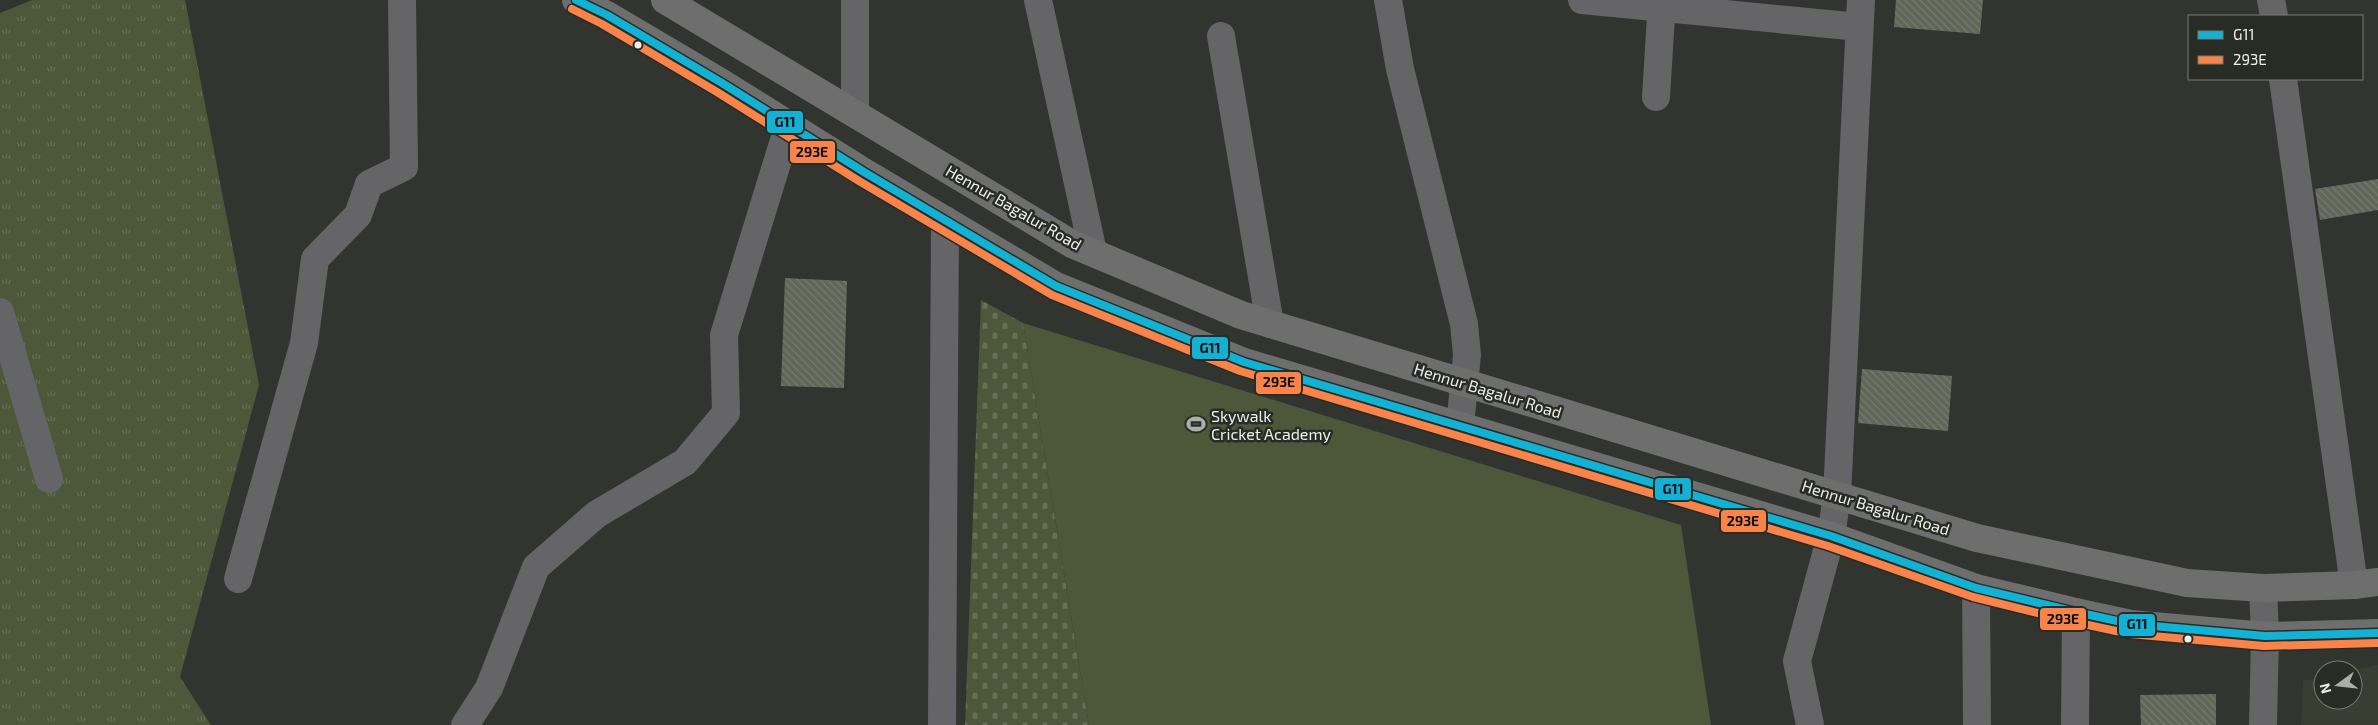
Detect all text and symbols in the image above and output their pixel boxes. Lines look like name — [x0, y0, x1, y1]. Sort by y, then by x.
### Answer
legend — [2188, 15, 2363, 80]
text: G11 — [2233, 25, 2254, 43]
unlabelled marker — [633, 40, 643, 50]
text: 293E — [2233, 50, 2267, 68]
line badge: G11 — [766, 110, 804, 134]
text: G11 — [774, 113, 796, 130]
line badge: 293E — [789, 140, 836, 164]
text: 293E — [796, 143, 828, 160]
street label: Hennur Bagalur Road — [943, 160, 1085, 254]
line badge: G11 — [1191, 336, 1229, 360]
text: G11 — [1199, 339, 1221, 356]
street label: Hennur Bagalur Road — [1412, 358, 1564, 422]
line badge: 293E — [1255, 371, 1302, 395]
text: 293E — [1263, 373, 1295, 390]
place label: Skywalk Cricket Academy — [1211, 406, 1331, 443]
sports icon: Skywalk Cricket Academy — [1185, 413, 1207, 435]
street label: Hennur Bagalur Road — [1800, 475, 1952, 539]
line badge: G11 — [1654, 477, 1692, 501]
text: G11 — [1662, 480, 1684, 497]
line badge: 293E — [1720, 509, 1767, 533]
text: 293E — [1727, 512, 1759, 529]
line badge: 293E — [2039, 607, 2087, 631]
text: 293E — [2047, 610, 2079, 627]
line badge: G11 — [2118, 613, 2156, 637]
text: G11 — [2126, 615, 2148, 632]
unlabelled marker — [2183, 634, 2193, 644]
north arrow — [2313, 660, 2363, 710]
text: N — [2315, 681, 2334, 696]

